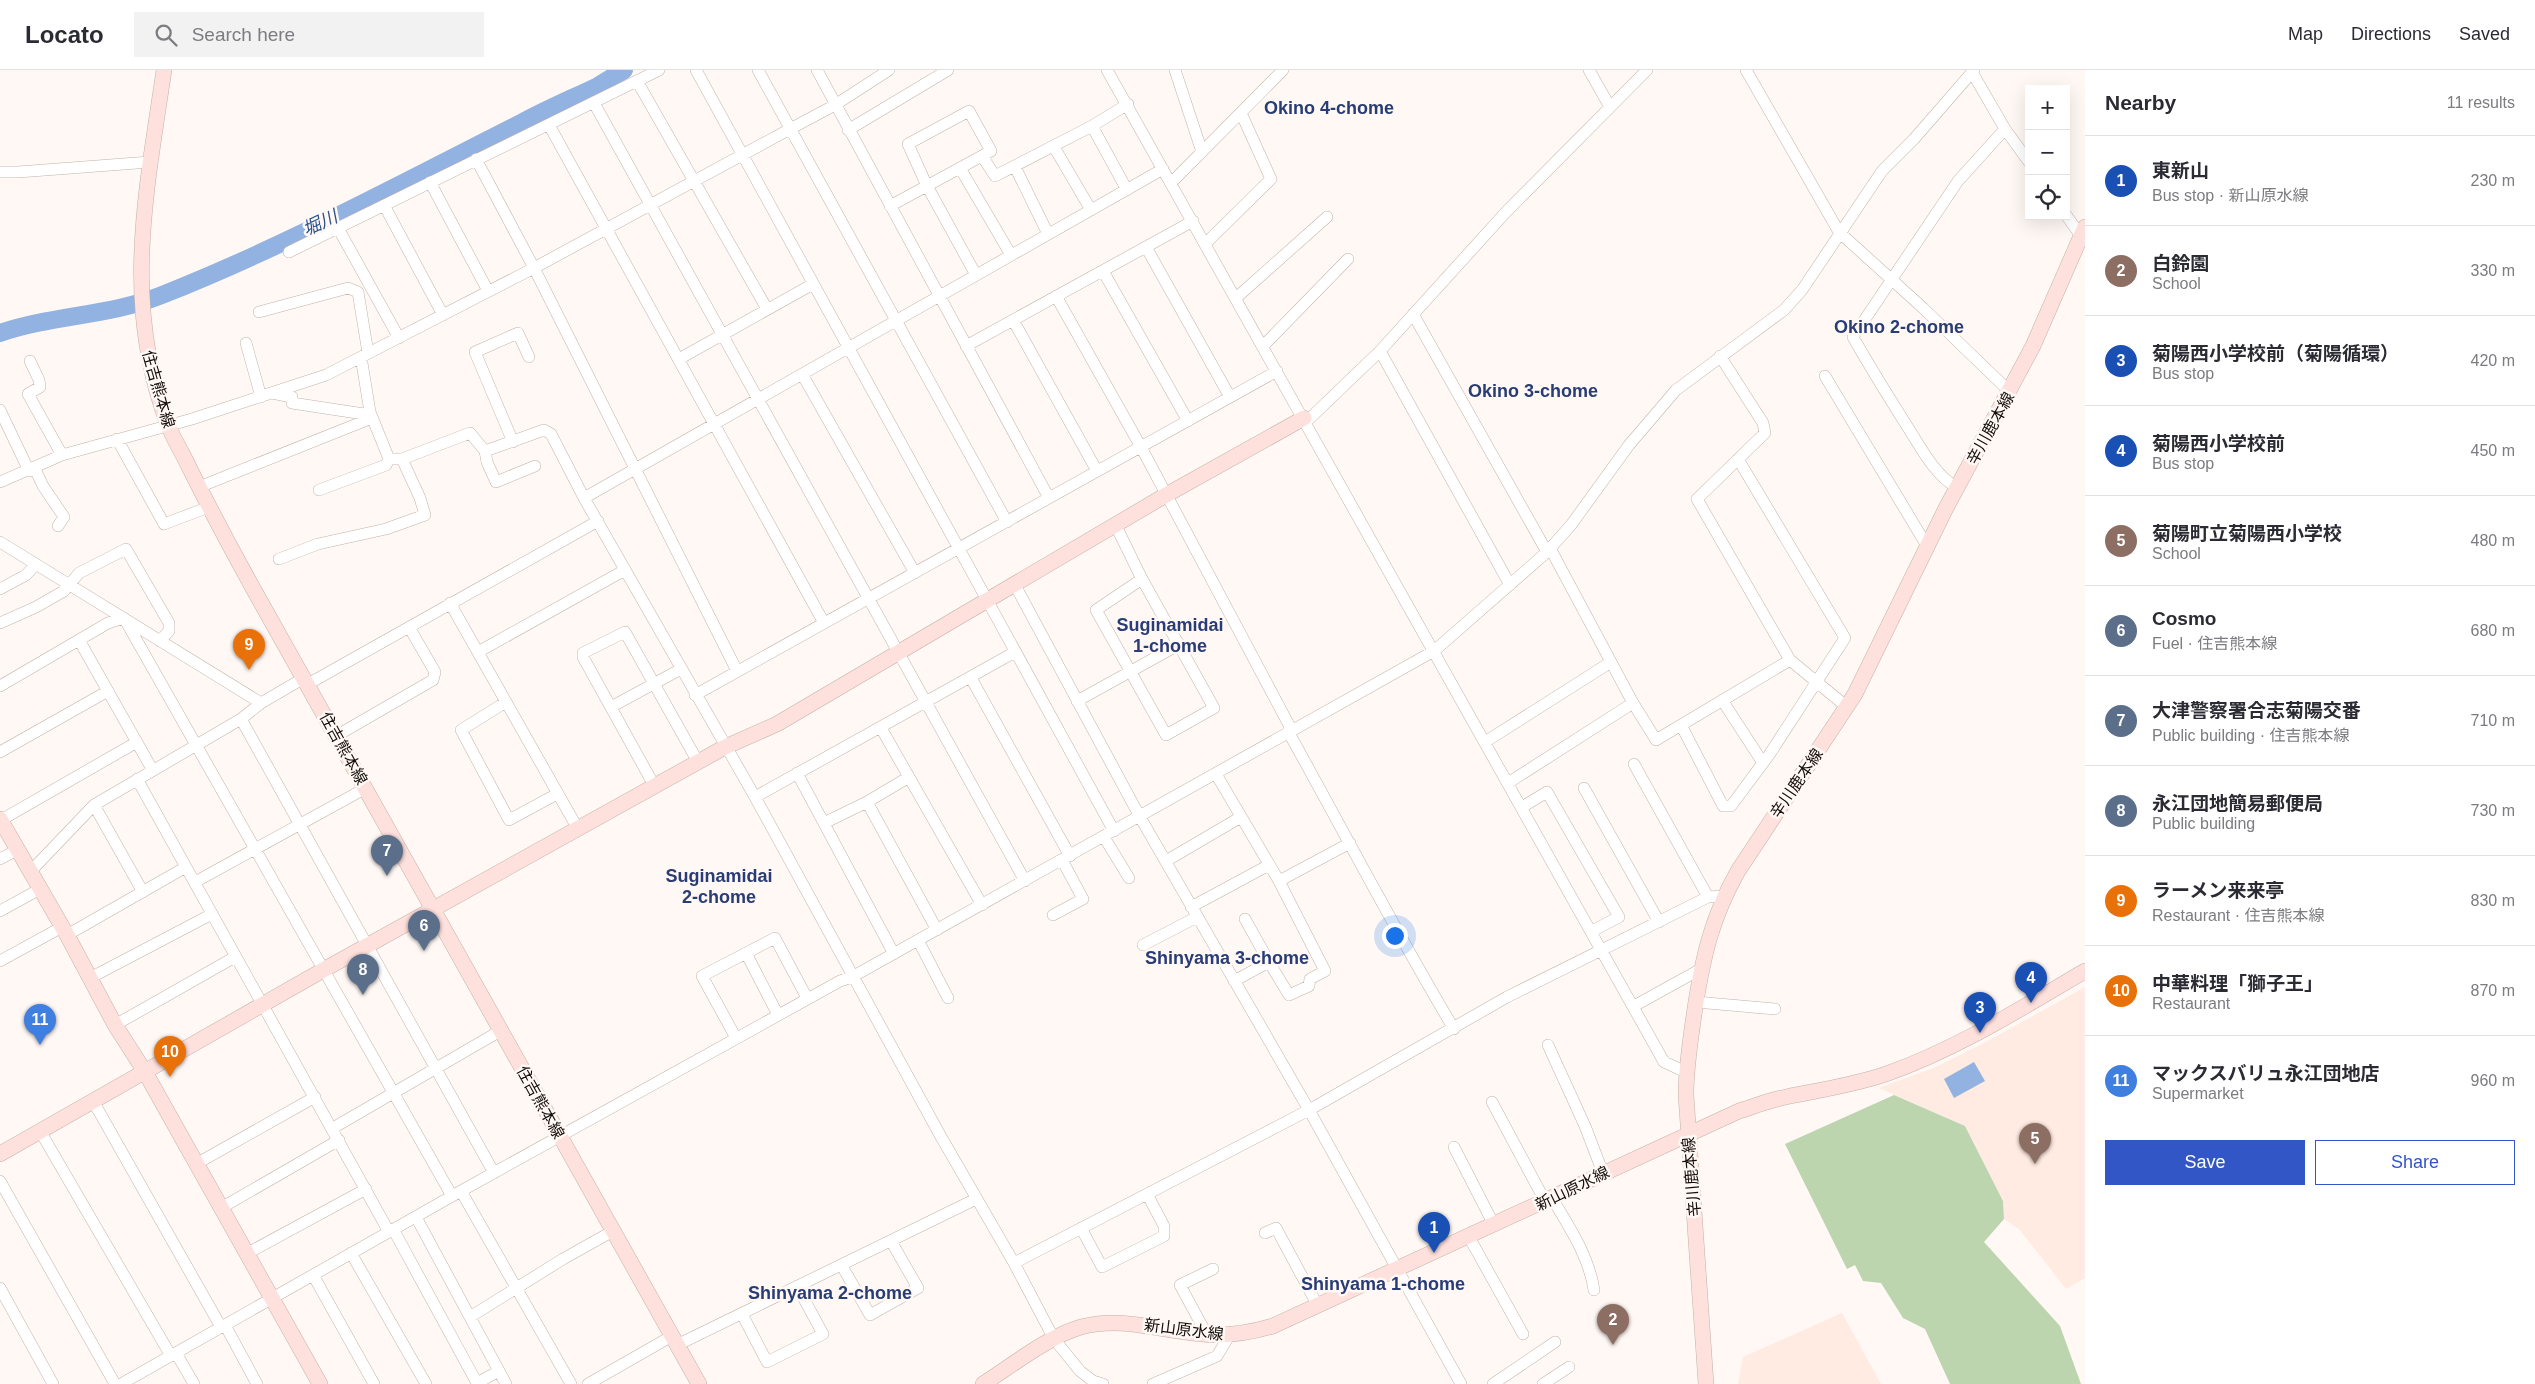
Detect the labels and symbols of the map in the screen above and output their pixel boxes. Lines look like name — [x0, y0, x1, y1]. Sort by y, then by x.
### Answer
district label: Okino 4-chome — [1264, 98, 1394, 118]
water label: 堀川 — [299, 205, 342, 240]
district label: Okino 2-chome — [1834, 317, 1964, 337]
street label: 住吉熊本線 — [139, 348, 178, 430]
district label: Okino 3-chome — [1468, 381, 1598, 401]
street label: 辛川鹿本線 — [1964, 389, 2017, 467]
district label: Suginamidai 1-chome — [1116, 615, 1224, 656]
pin: 9 — [233, 629, 265, 670]
street label: 住吉熊本線 — [317, 709, 370, 787]
street label: 辛川鹿本線 — [1767, 745, 1826, 821]
pin: 7 — [371, 835, 403, 876]
district label: Suginamidai 2-chome — [665, 866, 773, 907]
pin: 6 — [408, 910, 440, 951]
your location — [1382, 923, 1408, 949]
district label: Shinyama 3-chome — [1145, 948, 1309, 968]
pin: 8 — [347, 954, 379, 995]
pin: 4 — [2015, 962, 2047, 1003]
pin: 3 — [1964, 992, 1996, 1033]
pin: 11 — [24, 1004, 56, 1045]
pin: 10 — [154, 1036, 186, 1077]
street label: 住吉熊本線 — [514, 1063, 567, 1141]
pin: 5 — [2019, 1123, 2051, 1164]
street label: 辛川鹿本線 — [1680, 1136, 1703, 1218]
street label: 新山原水線 — [1533, 1163, 1612, 1214]
pin: 1 — [1418, 1212, 1450, 1253]
district label: Shinyama 1-chome — [1301, 1274, 1465, 1294]
district label: Shinyama 2-chome — [748, 1283, 912, 1303]
pin: 2 — [1597, 1304, 1629, 1345]
street label: 新山原水線 — [1143, 1316, 1225, 1343]

